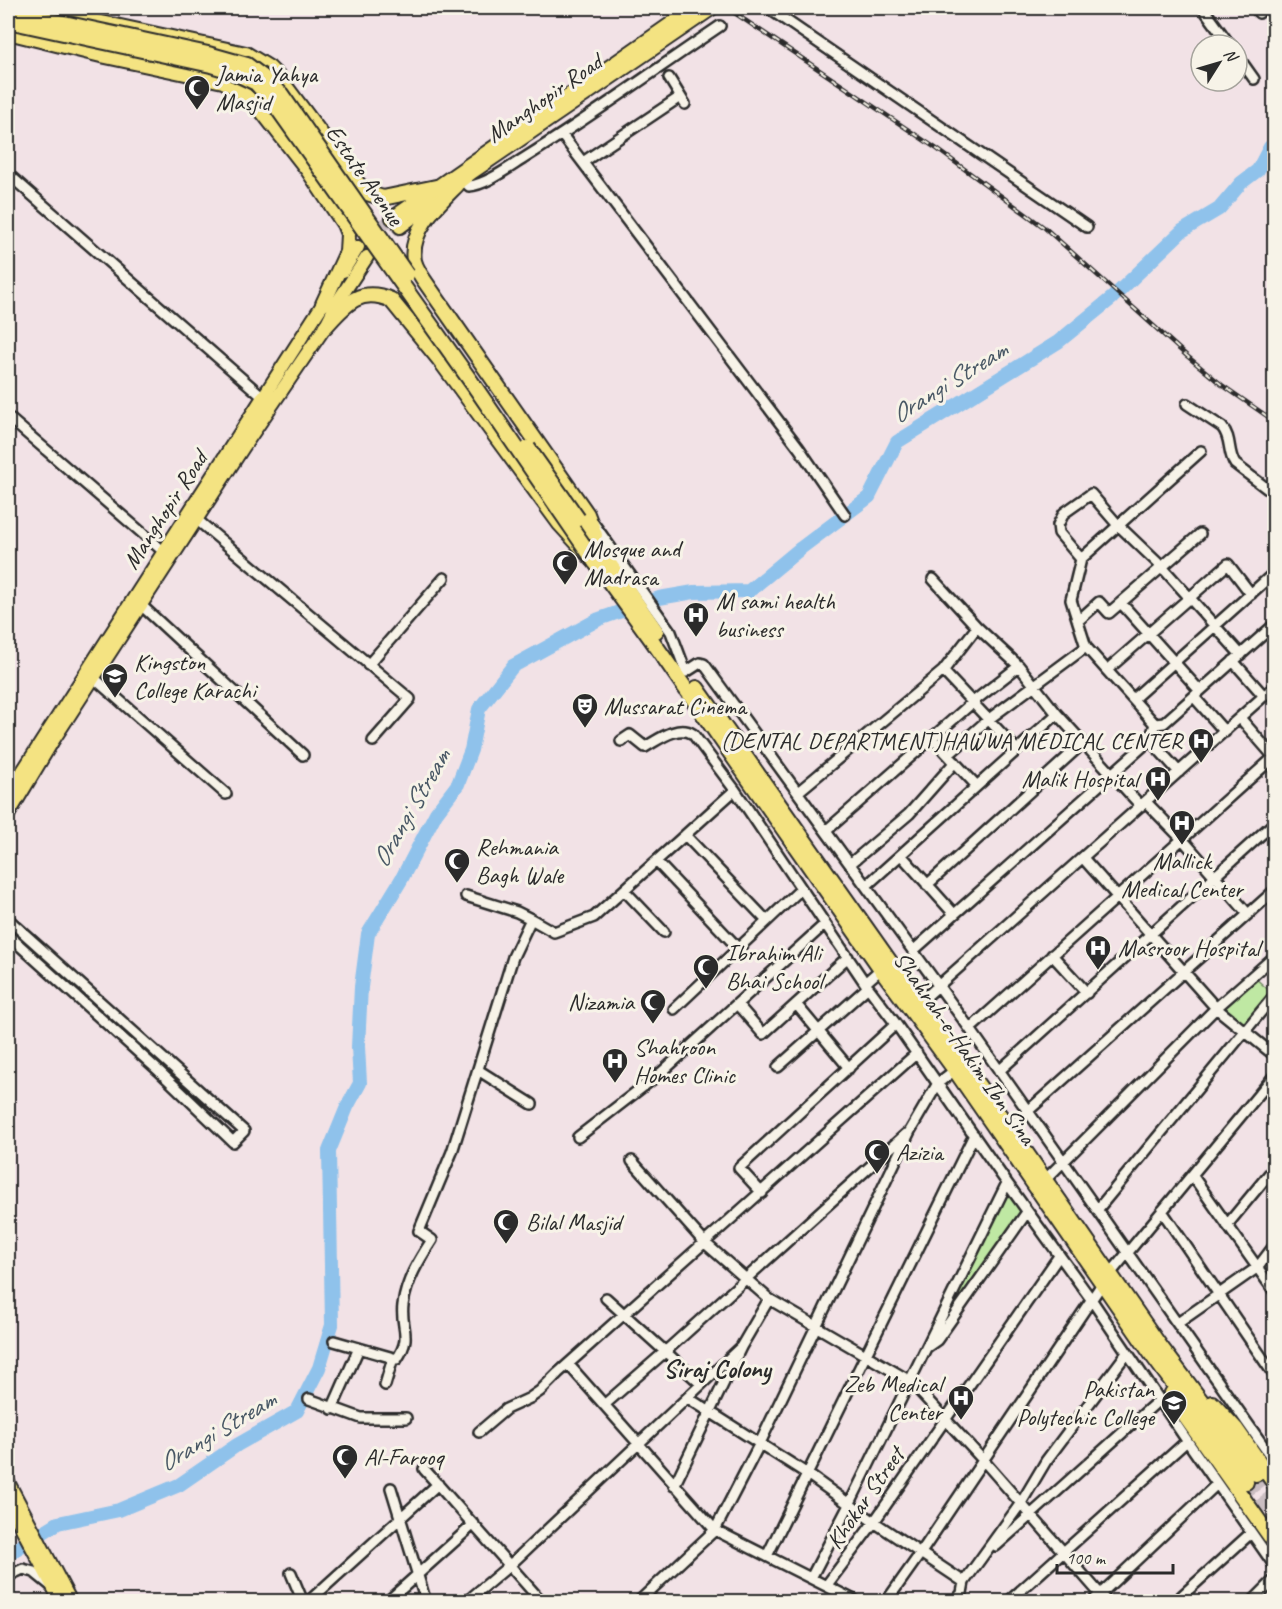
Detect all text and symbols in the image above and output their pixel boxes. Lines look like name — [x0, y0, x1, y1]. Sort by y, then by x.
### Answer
north arrow — [1189, 33, 1249, 93]
street label: Manghopir Road — [480, 45, 611, 149]
text: N — [1219, 45, 1243, 67]
place label: Jamia Yahya Masjid — [215, 59, 318, 117]
mosque icon: Jamia Yahya Masjid — [182, 73, 212, 111]
street label: Estate Avenue — [319, 119, 412, 233]
water label: Orangi Stream — [885, 332, 1015, 431]
street label: Manghopir Road — [116, 442, 216, 575]
place label: Mosque and Madrasa — [584, 534, 684, 592]
mosque icon: Mosque and Madrasa — [550, 548, 580, 586]
place label: M sami health business — [716, 586, 836, 644]
hospital icon: M sami health business — [681, 600, 711, 638]
place label: Kingston College Karachi — [134, 647, 259, 705]
school or university icon: Kingston College Karachi — [100, 661, 130, 699]
theatre icon: Mussarat Cinema — [570, 691, 600, 729]
place label: Mussarat Cinema — [604, 691, 748, 721]
place label: (DENTAL DEPARTMENT)HAWWA MEDICAL CENTER — [720, 726, 1184, 756]
hospital icon: (DENTAL DEPARTMENT)HAWWA MEDICAL CENTER — [1186, 726, 1216, 764]
water label: Orangi Stream — [364, 741, 459, 873]
place label: Malik Hospital — [1022, 764, 1142, 794]
hospital icon: Malik Hospital — [1143, 764, 1173, 802]
hospital icon: Mallick Medical Center — [1167, 808, 1197, 846]
place label: Rehmania Bagh Wale — [476, 832, 565, 890]
mosque icon: Rehmania Bagh Wale — [442, 846, 472, 884]
place label: Mallick Medical Center — [1121, 846, 1245, 904]
hospital icon: Masroor Hospital — [1083, 933, 1113, 971]
place label: Masroor Hospital — [1118, 933, 1263, 963]
place label: Ibrahim Ali Bhai School — [726, 938, 826, 996]
street label: Shahrah-e-Hakim Ibn Sina — [887, 946, 1044, 1152]
mosque icon: Ibrahim Ali Bhai School — [691, 952, 721, 990]
place label: Nizamia — [568, 987, 636, 1017]
mosque icon: Nizamia — [638, 987, 668, 1025]
place label: Shahroon Homes Clinic — [634, 1032, 737, 1090]
hospital icon: Shahroon Homes Clinic — [600, 1046, 630, 1084]
mosque icon: Azizia — [862, 1137, 892, 1175]
place label: Azizia — [896, 1137, 945, 1167]
mosque icon: Bilal Masjid — [491, 1207, 521, 1245]
place label: Bilal Masjid — [526, 1207, 624, 1237]
district label: Siraj Colony — [663, 1352, 773, 1385]
place label: Zeb Medical Center — [844, 1369, 946, 1427]
place label: Pakistan Polytechic College — [1016, 1374, 1156, 1432]
water label: Orangi Stream — [152, 1382, 284, 1479]
hospital icon: Zeb Medical Center — [946, 1383, 976, 1421]
school or university icon: Pakistan Polytechic College — [1159, 1388, 1189, 1426]
street label: Khokar Street — [819, 1439, 913, 1554]
mosque icon: Al-Farooq — [330, 1442, 360, 1480]
place label: Al-Farooq — [364, 1442, 445, 1472]
scale bar — [1057, 1537, 1172, 1575]
text: 100 m — [1066, 1547, 1107, 1569]

